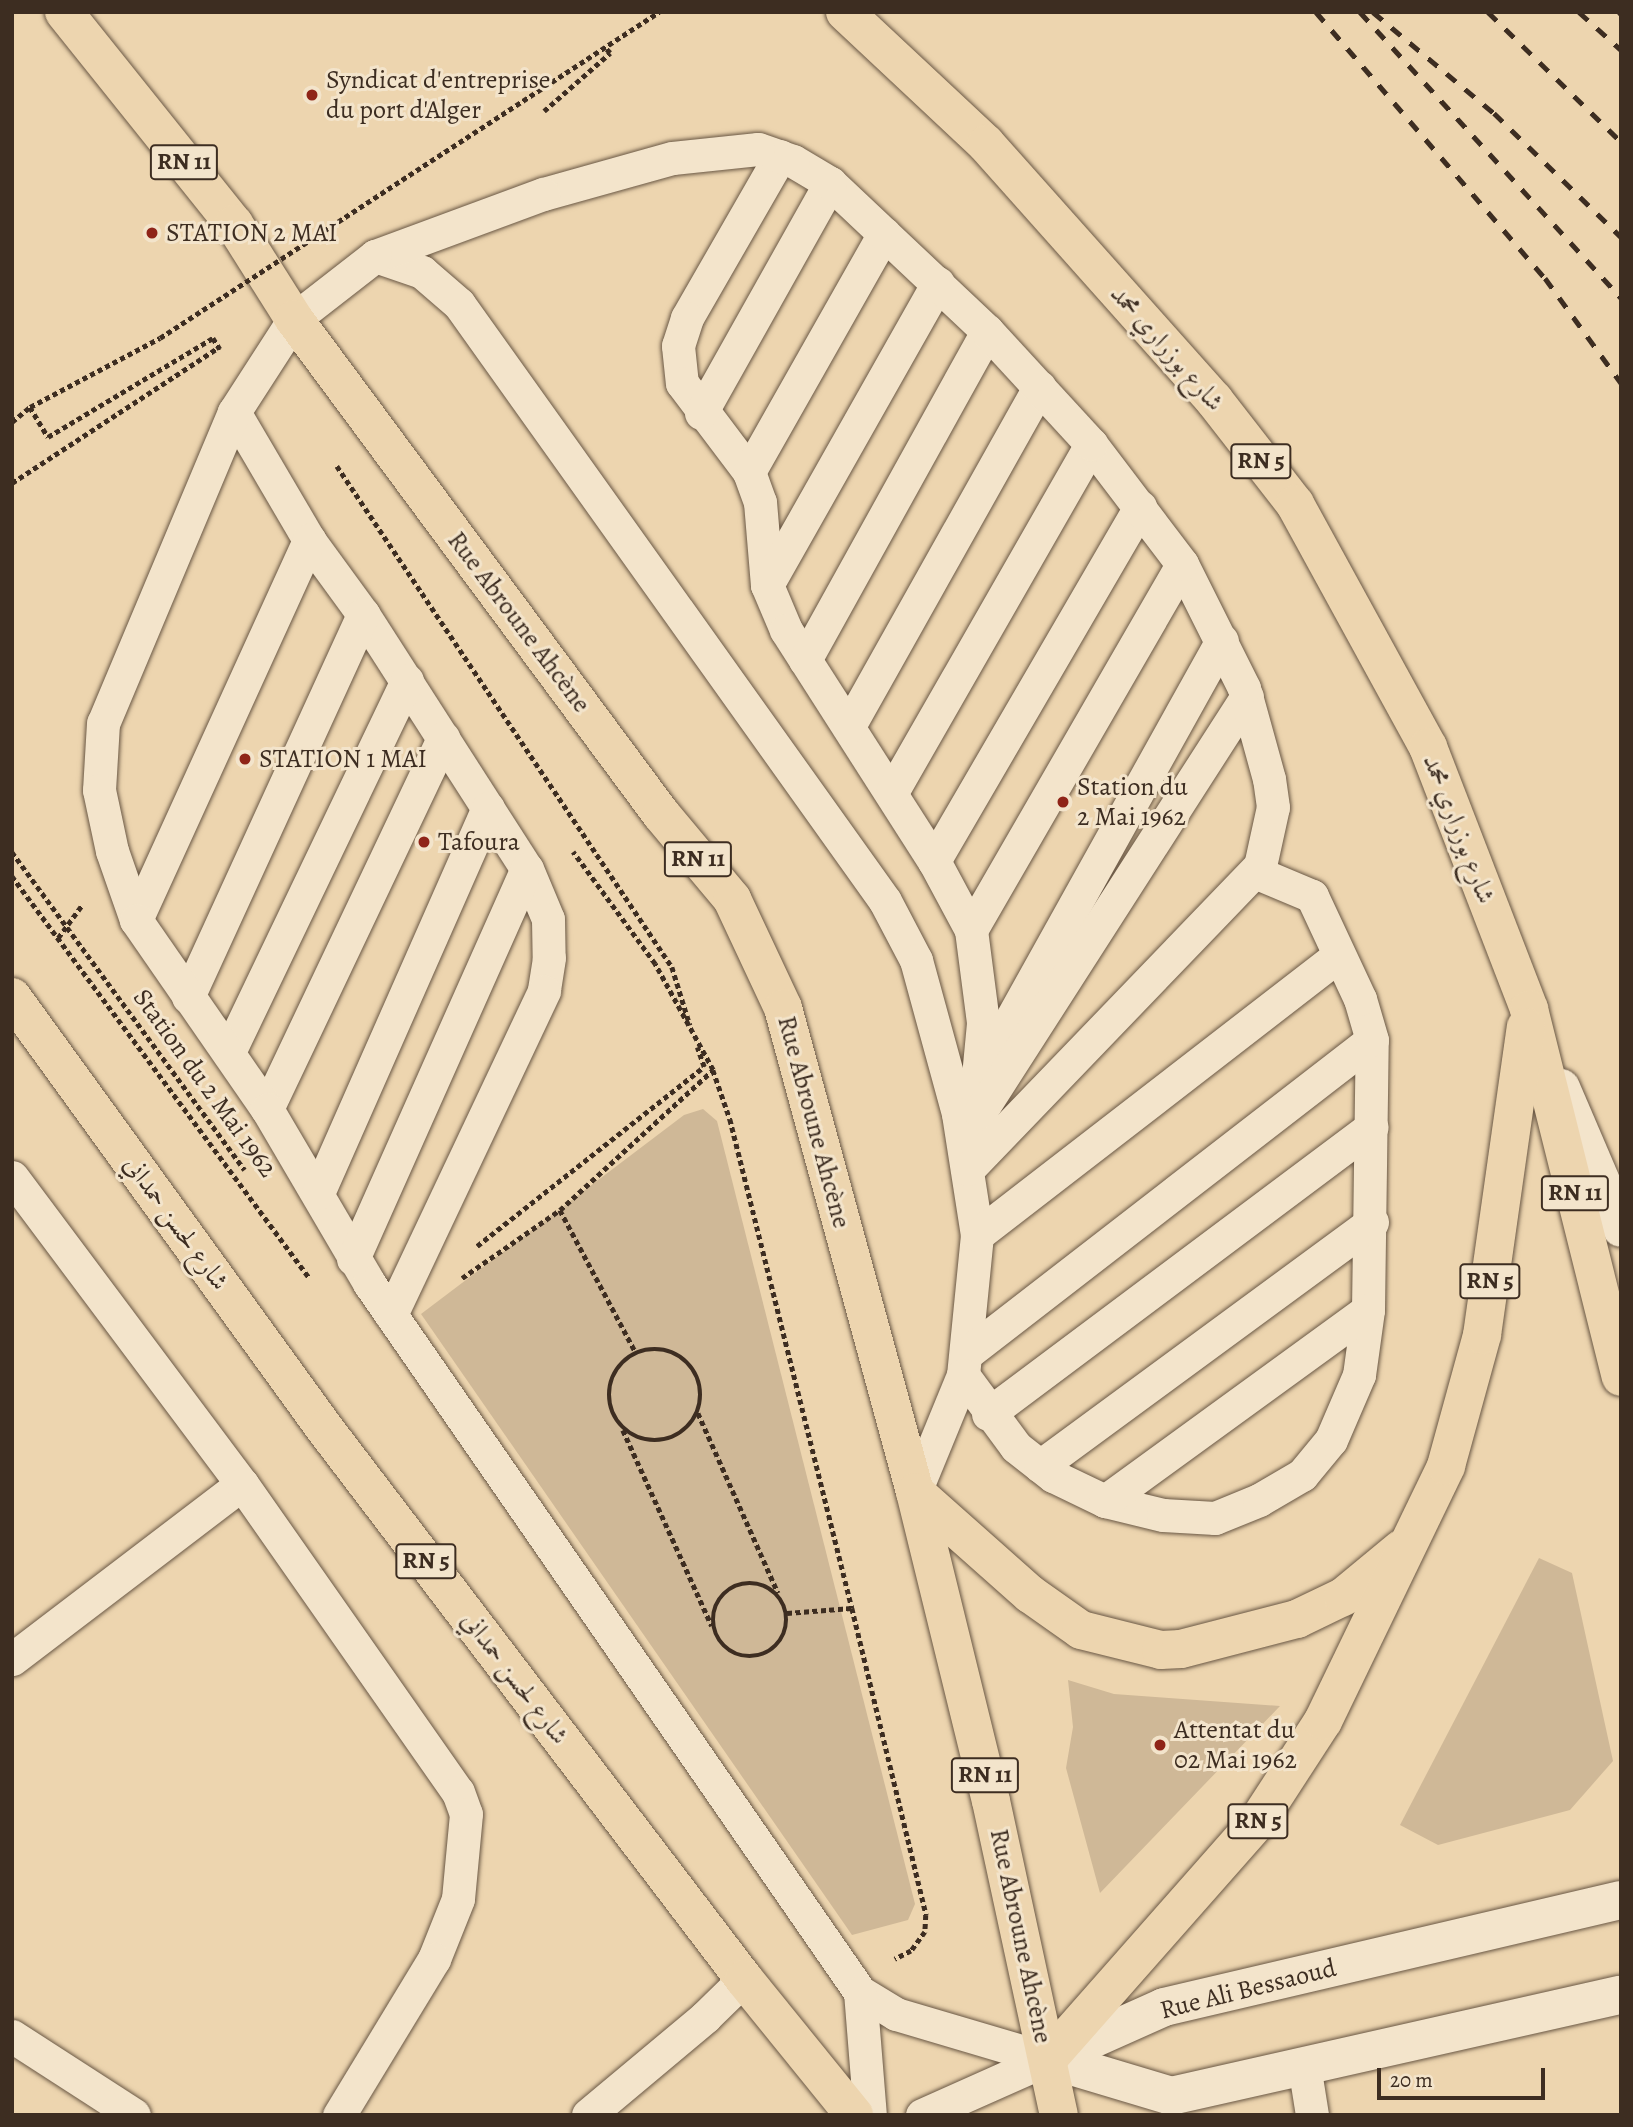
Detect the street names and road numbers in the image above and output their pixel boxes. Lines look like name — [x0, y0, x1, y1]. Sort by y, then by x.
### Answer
road number: RN 11 — [149, 142, 219, 182]
street label: شارع بوزراري محمد — [1104, 278, 1230, 418]
road number: RN 5 — [1230, 440, 1292, 482]
street label: Rue Abroune Ahcène — [441, 525, 597, 719]
street label: شارع بوزراري محمد — [1416, 750, 1502, 908]
road number: RN 11 — [663, 838, 733, 880]
street label: Station du 2 Mai 1962 — [126, 983, 284, 1183]
street label: Rue Abroune Ahcène — [771, 1013, 857, 1231]
street label: شارع لحسن حمداني — [117, 1150, 235, 1296]
road number: RN 11 — [1540, 1172, 1610, 1213]
road number: RN 5 — [1458, 1260, 1522, 1302]
road number: RN 5 — [394, 1540, 458, 1582]
street label: شارع لحسن حمداني — [455, 1605, 575, 1751]
road number: RN 11 — [950, 1755, 1020, 1796]
road number: RN 5 — [1226, 1800, 1290, 1842]
street label: Rue Abroune Ahcène — [983, 1826, 1059, 2046]
street label: Rue Ali Bessaoud — [1157, 1952, 1339, 2026]

